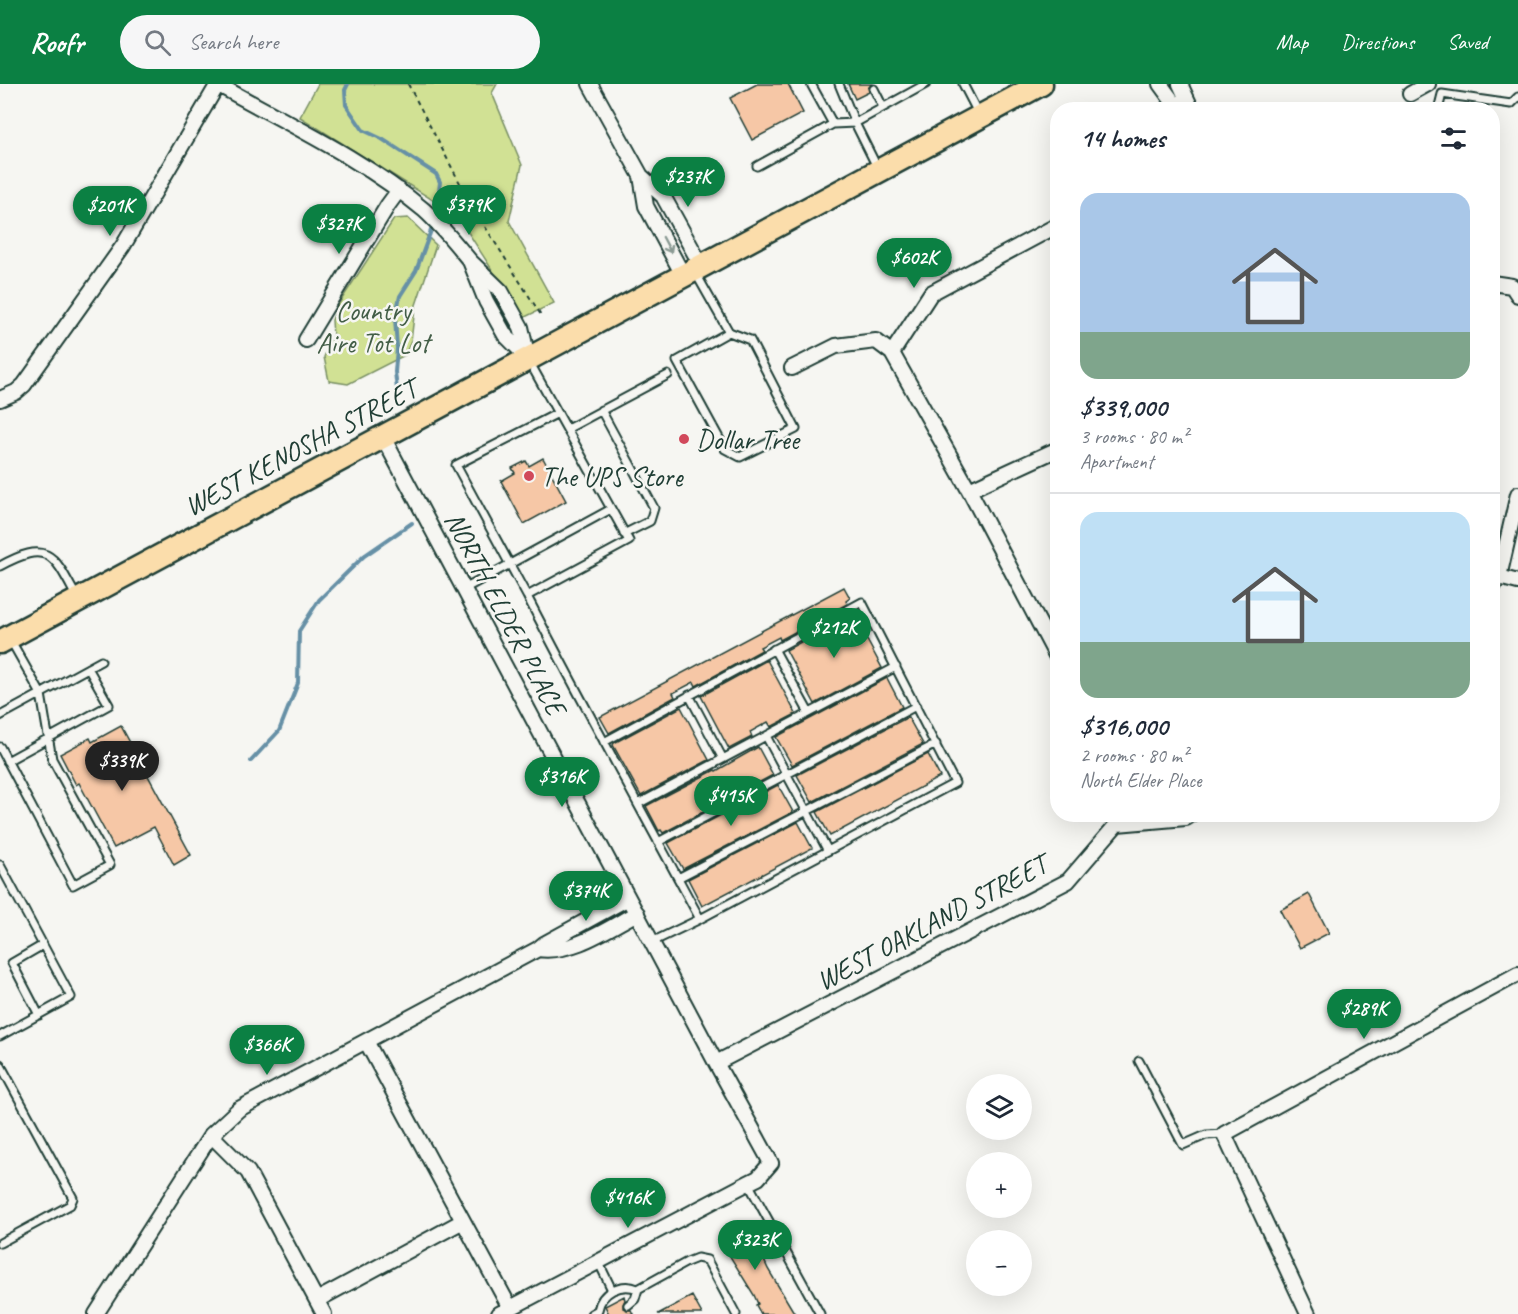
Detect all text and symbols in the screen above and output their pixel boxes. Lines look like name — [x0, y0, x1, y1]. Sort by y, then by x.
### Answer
search box — [120, 15, 540, 69]
text: Roofr — [30, 25, 84, 60]
icon: search — [141, 26, 174, 59]
text: Search here — [189, 28, 278, 56]
text: Map — [1276, 29, 1308, 55]
text: Directions — [1341, 29, 1414, 55]
text: Saved — [1447, 29, 1488, 55]
text: 14 homes — [1080, 122, 1165, 155]
icon: filters — [1437, 122, 1470, 155]
pin: $237K — [646, 157, 730, 208]
text: $237K — [665, 164, 711, 189]
pin: $379K — [427, 185, 511, 236]
pin: $201K — [68, 186, 152, 237]
text: $379K — [446, 192, 492, 217]
text: $201K — [87, 193, 133, 218]
pin: $327K — [297, 204, 381, 255]
text: $327K — [316, 211, 362, 236]
icon: home — [1221, 232, 1329, 340]
one-way arrow — [662, 236, 674, 254]
pin: $602K — [872, 238, 956, 289]
text: $602K — [891, 245, 937, 270]
park label: Country Aire Tot Lot — [317, 293, 433, 360]
street label: WEST KENOSHA STREET — [178, 368, 429, 523]
text: $339,000 — [1080, 391, 1167, 424]
place label: Dollar Tree — [696, 422, 801, 457]
text: 3 rooms · 80 m² — [1080, 424, 1188, 449]
marker: Dollar Tree — [677, 432, 691, 446]
text: Apartment — [1080, 449, 1153, 474]
place label: The UPS Store — [541, 459, 684, 494]
marker: The UPS Store — [522, 469, 536, 483]
street label: NORTH ELDER PLACE — [437, 506, 576, 724]
icon: home — [1221, 551, 1329, 659]
pin: $212K — [792, 608, 876, 659]
text: $212K — [811, 615, 857, 640]
text: $316,000 — [1080, 710, 1168, 743]
pin: $339K — [80, 741, 164, 792]
text: 2 rooms · 80 m² — [1080, 743, 1188, 768]
text: $339K — [99, 748, 145, 773]
pin: $316K — [520, 757, 604, 808]
text: $316K — [539, 764, 585, 789]
text: North Elder Place — [1080, 768, 1202, 793]
pin: $415K — [689, 776, 773, 827]
text: $415K — [708, 783, 754, 808]
street label: WEST OAKLAND STREET — [810, 844, 1059, 998]
pin: $374K — [544, 871, 628, 922]
text: $374K — [563, 878, 609, 903]
pin: $289K — [1322, 989, 1406, 1040]
text: $289K — [1341, 996, 1387, 1021]
pin: $366K — [225, 1025, 309, 1076]
text: $366K — [244, 1032, 291, 1057]
map controls — [966, 1074, 1032, 1296]
button: layers — [966, 1074, 1032, 1140]
button: + — [966, 1152, 1032, 1218]
pin: $416K — [586, 1178, 670, 1229]
text: $416K — [605, 1185, 651, 1210]
pin: $323K — [713, 1220, 797, 1271]
text: $323K — [732, 1227, 778, 1252]
button: − — [966, 1230, 1032, 1296]

